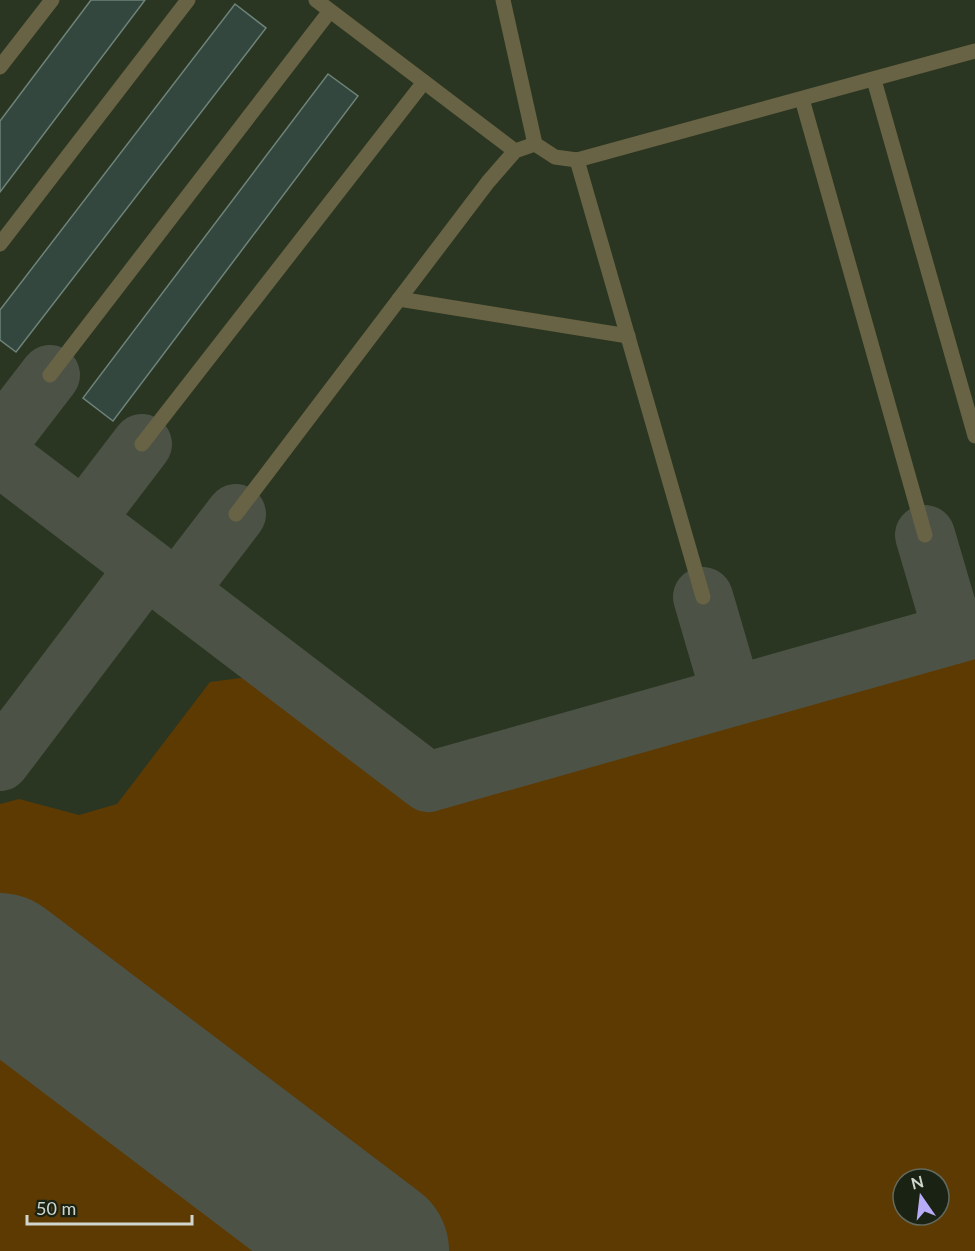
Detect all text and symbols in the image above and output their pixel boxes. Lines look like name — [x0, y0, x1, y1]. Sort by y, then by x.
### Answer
north arrow — [891, 1167, 951, 1227]
text: N — [909, 1171, 926, 1193]
scale bar — [27, 1188, 192, 1226]
text: 50 m — [36, 1197, 76, 1219]

